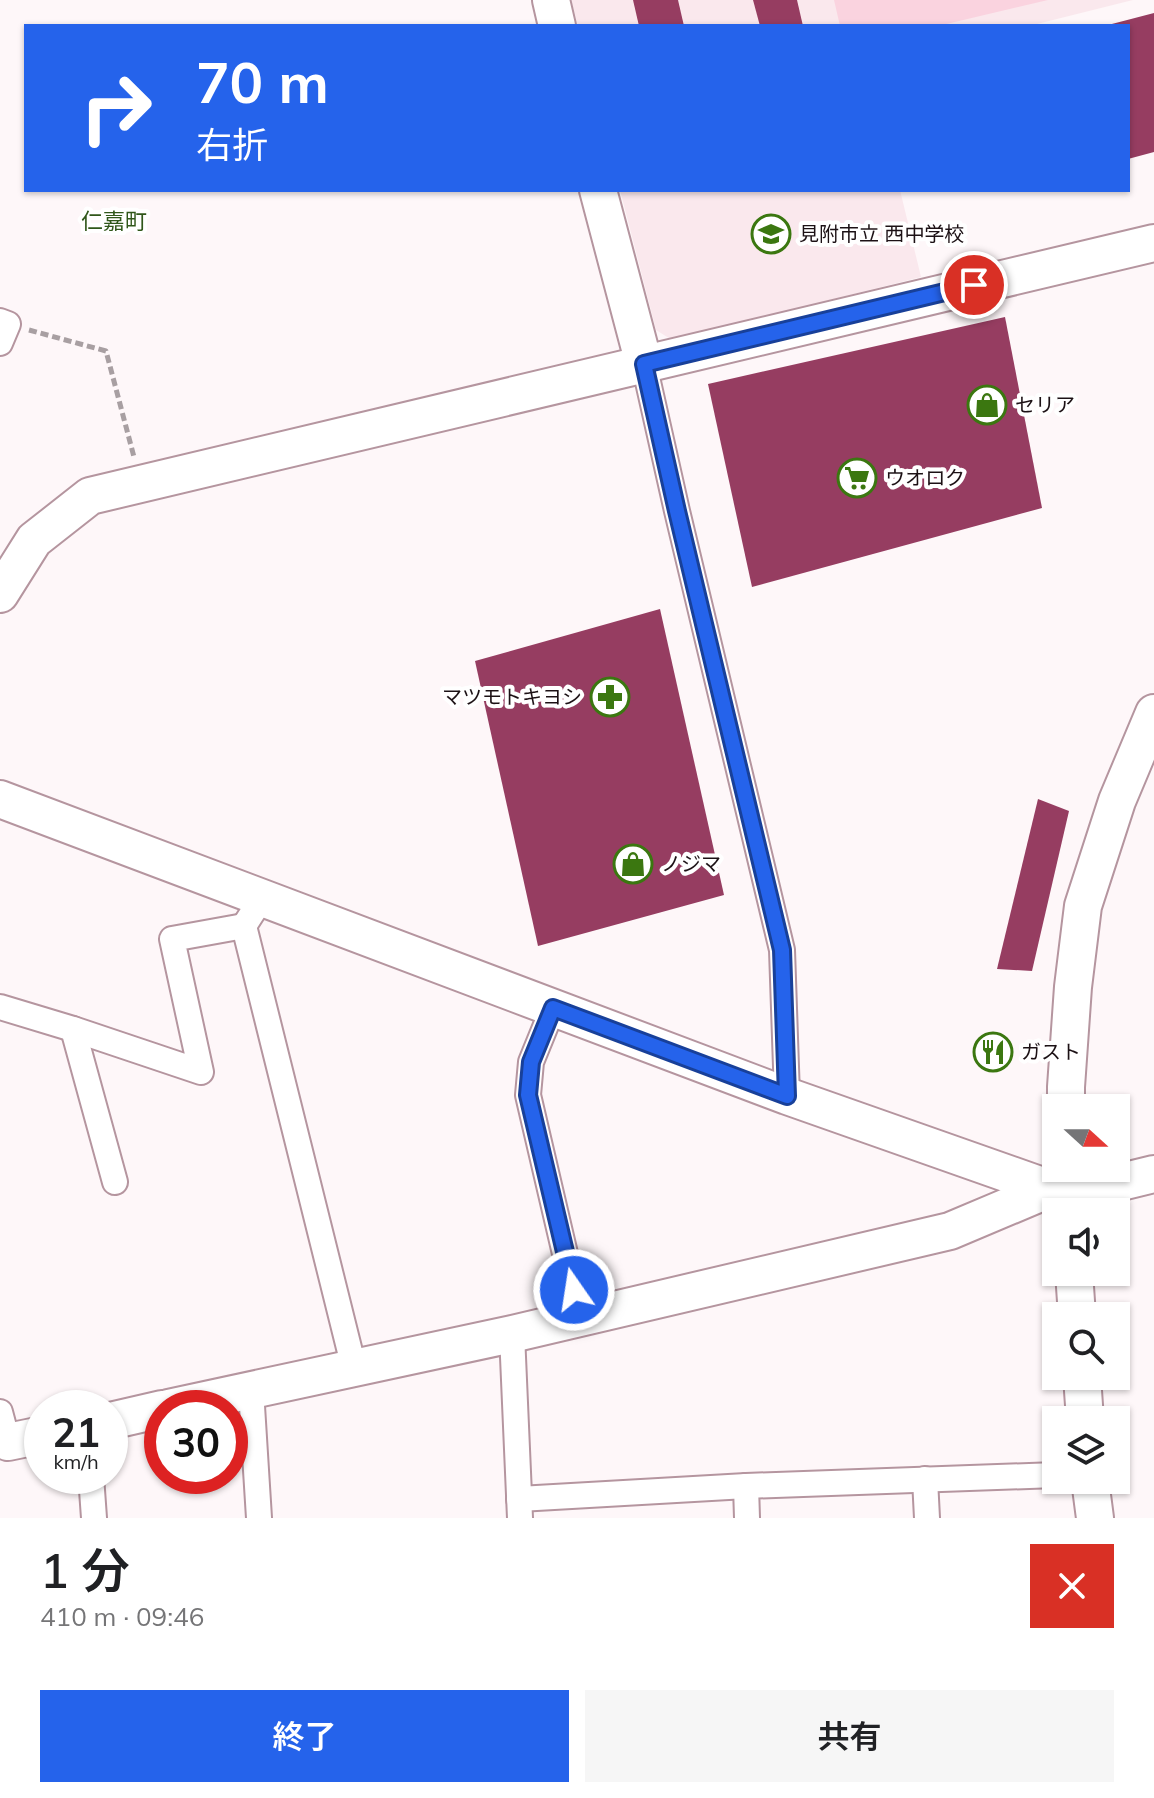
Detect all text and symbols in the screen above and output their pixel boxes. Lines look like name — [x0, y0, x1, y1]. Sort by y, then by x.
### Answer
text: 70 m — [196, 47, 329, 117]
icon: right — [64, 56, 168, 160]
text: 右折 — [196, 122, 268, 167]
district label: 仁嘉町 — [81, 207, 147, 235]
school or university icon: 見附市立 西中学校 — [750, 213, 792, 255]
place label: 見附市立 西中学校 — [799, 221, 964, 246]
pin — [940, 251, 1008, 319]
icon: arrive — [952, 263, 996, 307]
shop icon: セリア — [966, 384, 1008, 426]
place label: セリア — [1015, 392, 1075, 417]
supermarket icon: ウオロク — [836, 457, 878, 499]
place label: ウオロク — [885, 465, 965, 490]
pharmacy icon: マツモトキヨシ — [589, 676, 631, 718]
place label: マツモトキヨシ — [442, 684, 582, 709]
shop icon: ノジマ — [612, 843, 654, 885]
place label: ノジマ — [661, 851, 721, 876]
restaurant icon: ガスト — [972, 1031, 1014, 1073]
place label: ガスト — [1021, 1039, 1081, 1064]
north arrow — [1042, 1094, 1130, 1182]
map controls — [1042, 1094, 1130, 1494]
button: sound — [1042, 1198, 1130, 1286]
position arrow — [532, 1248, 616, 1332]
button: search — [1042, 1302, 1130, 1390]
speed limit sign: 30 — [144, 1390, 248, 1494]
button: layers — [1042, 1406, 1130, 1494]
text: 21 — [52, 1407, 100, 1457]
text: km/h — [53, 1449, 99, 1474]
text: 1 分 — [40, 1540, 130, 1600]
button: close — [1030, 1544, 1114, 1628]
text: 410 m · 09:46 — [40, 1600, 204, 1633]
button: 終了 — [40, 1690, 569, 1782]
button: 共有 — [585, 1690, 1114, 1782]

